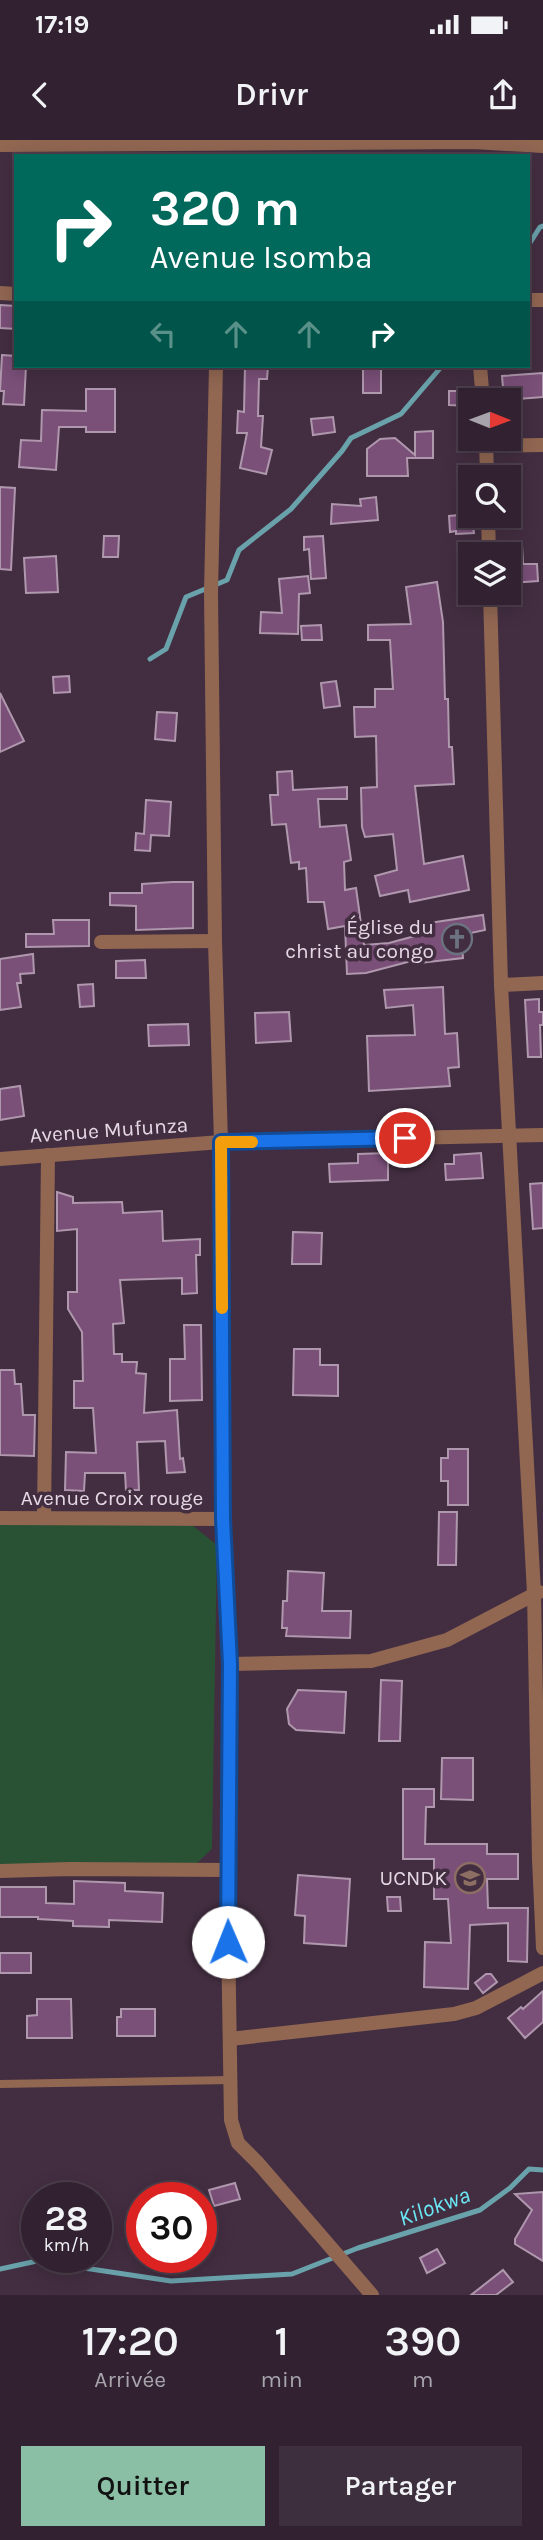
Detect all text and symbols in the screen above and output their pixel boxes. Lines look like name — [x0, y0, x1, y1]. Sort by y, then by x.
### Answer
text: 17:19 — [35, 9, 89, 40]
icon: back — [21, 76, 59, 114]
text: Drivr — [235, 76, 308, 113]
icon: share — [484, 76, 522, 114]
text: 320 m — [150, 180, 300, 237]
icon: right — [35, 182, 126, 273]
text: Avenue Isomba — [150, 239, 373, 276]
icon: left — [144, 315, 182, 353]
icon: ahead — [217, 315, 255, 353]
icon: ahead — [290, 315, 328, 353]
icon: right — [363, 315, 401, 353]
north arrow — [458, 388, 522, 452]
map controls — [458, 388, 521, 605]
button: search — [458, 465, 521, 528]
button: layers — [458, 542, 521, 605]
place label: Église du christ au congo — [285, 915, 434, 963]
church icon: Église du christ au congo — [440, 922, 474, 956]
pin — [375, 1108, 435, 1168]
street label: Avenue Mufunza — [29, 1112, 189, 1148]
icon: arrive — [386, 1119, 424, 1157]
street label: Avenue Croix rouge — [21, 1486, 203, 1510]
school or university icon: UCNDK — [453, 1861, 487, 1895]
place label: UCNDK — [379, 1866, 447, 1890]
position arrow — [191, 1905, 265, 1979]
water label: Kilokwa — [395, 2181, 474, 2232]
speed limit sign: 30 — [126, 2182, 217, 2273]
text: 28 — [45, 2198, 88, 2239]
text: km/h — [44, 2234, 89, 2256]
text: 17:20 — [82, 2316, 179, 2366]
text: 1 — [274, 2316, 289, 2366]
text: 390 — [384, 2316, 461, 2366]
text: Arrivée — [94, 2366, 166, 2393]
text: min — [260, 2366, 303, 2393]
text: m — [412, 2366, 434, 2393]
button: Quitter — [21, 2446, 265, 2526]
button: Partager — [279, 2446, 522, 2526]

